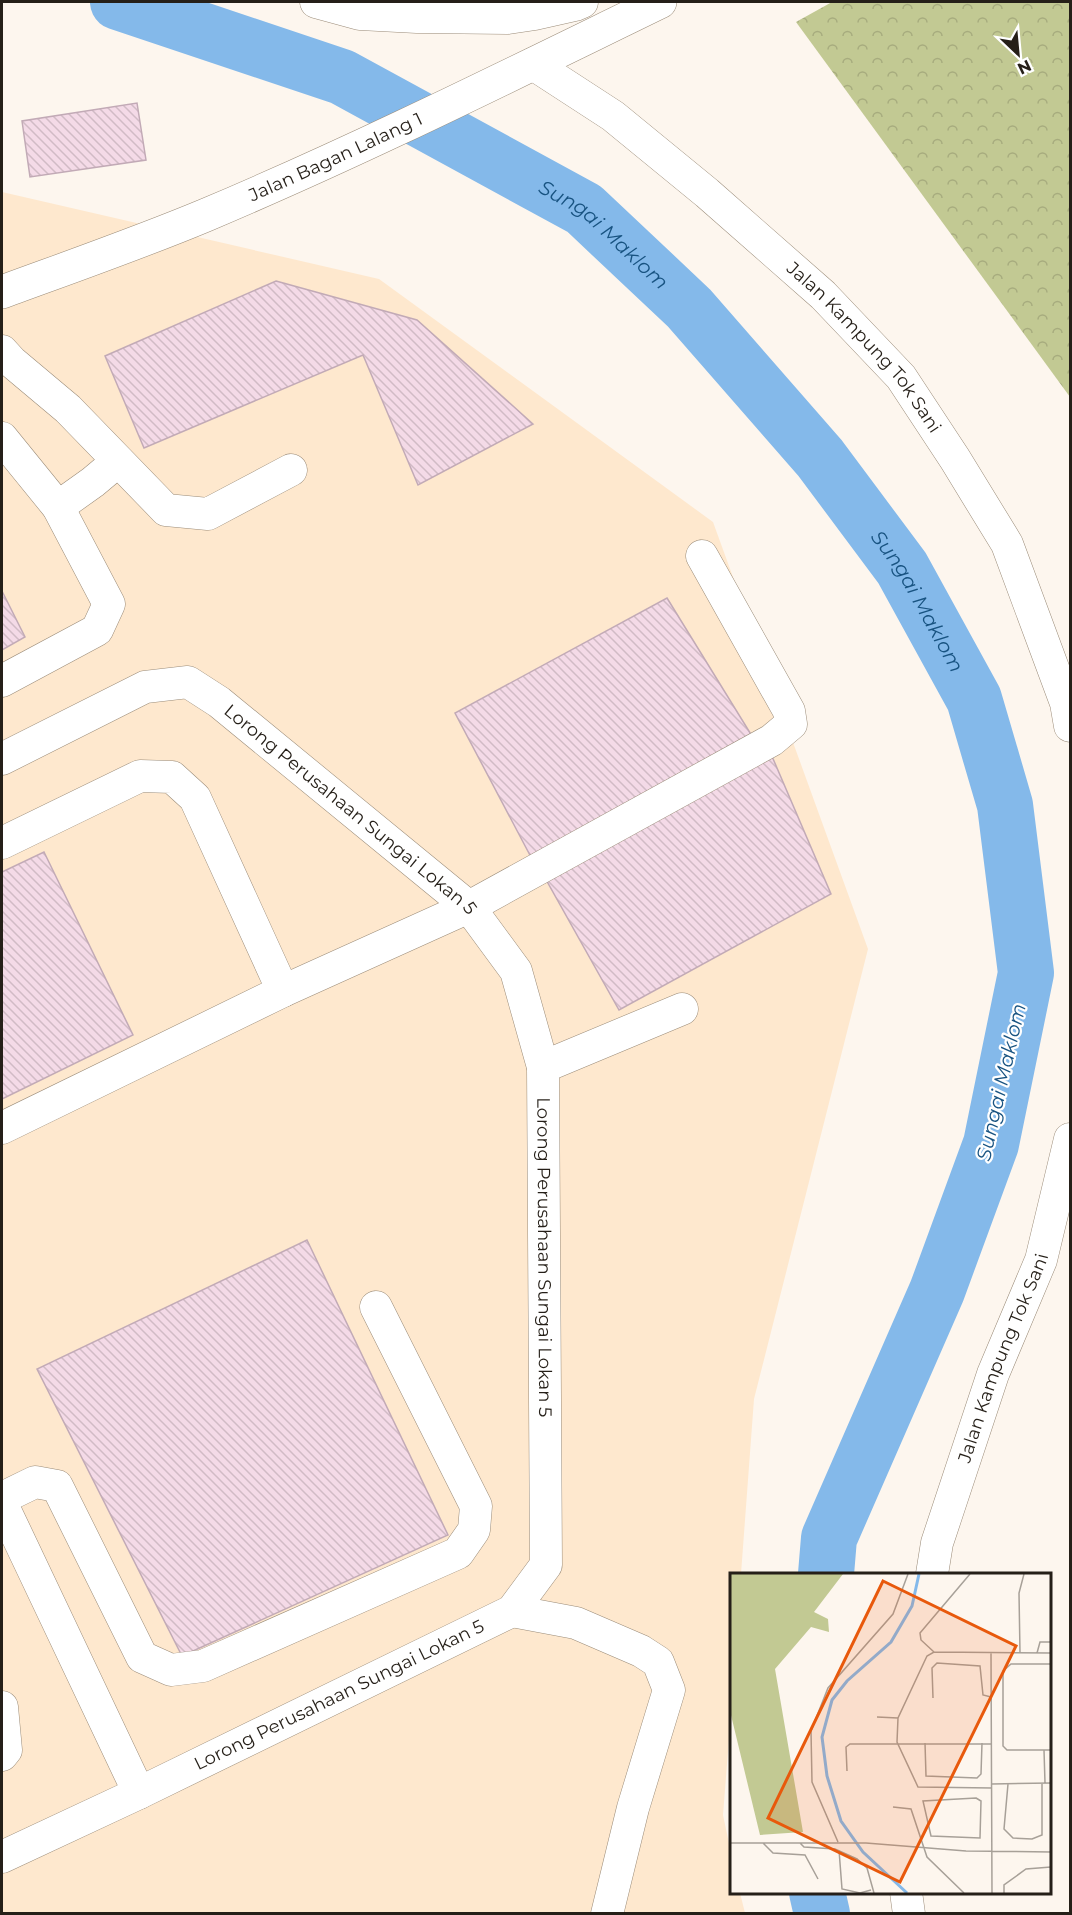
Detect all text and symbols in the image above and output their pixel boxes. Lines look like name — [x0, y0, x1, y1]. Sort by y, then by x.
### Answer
north arrow — [988, 24, 1048, 84]
text: N — [1014, 56, 1034, 78]
street label: Jalan Bagan Lalang 1 — [244, 108, 426, 207]
water label: Sungai Maklom — [535, 175, 673, 294]
street label: Jalan Kampung Tok Sani — [781, 257, 946, 437]
water label: Sungai Maklom — [866, 526, 969, 676]
street label: Lorong Perusahaan Sungai Lokan 5 — [220, 700, 482, 919]
water label: Sungai Maklom — [971, 1001, 1031, 1163]
street label: Lorong Perusahaan Sungai Lokan 5 — [532, 1097, 556, 1417]
street label: Jalan Kampung Tok Sani — [953, 1251, 1053, 1466]
inset map — [730, 1573, 1051, 1894]
street label: Lorong Perusahaan Sungai Lokan 5 — [191, 1615, 487, 1775]

